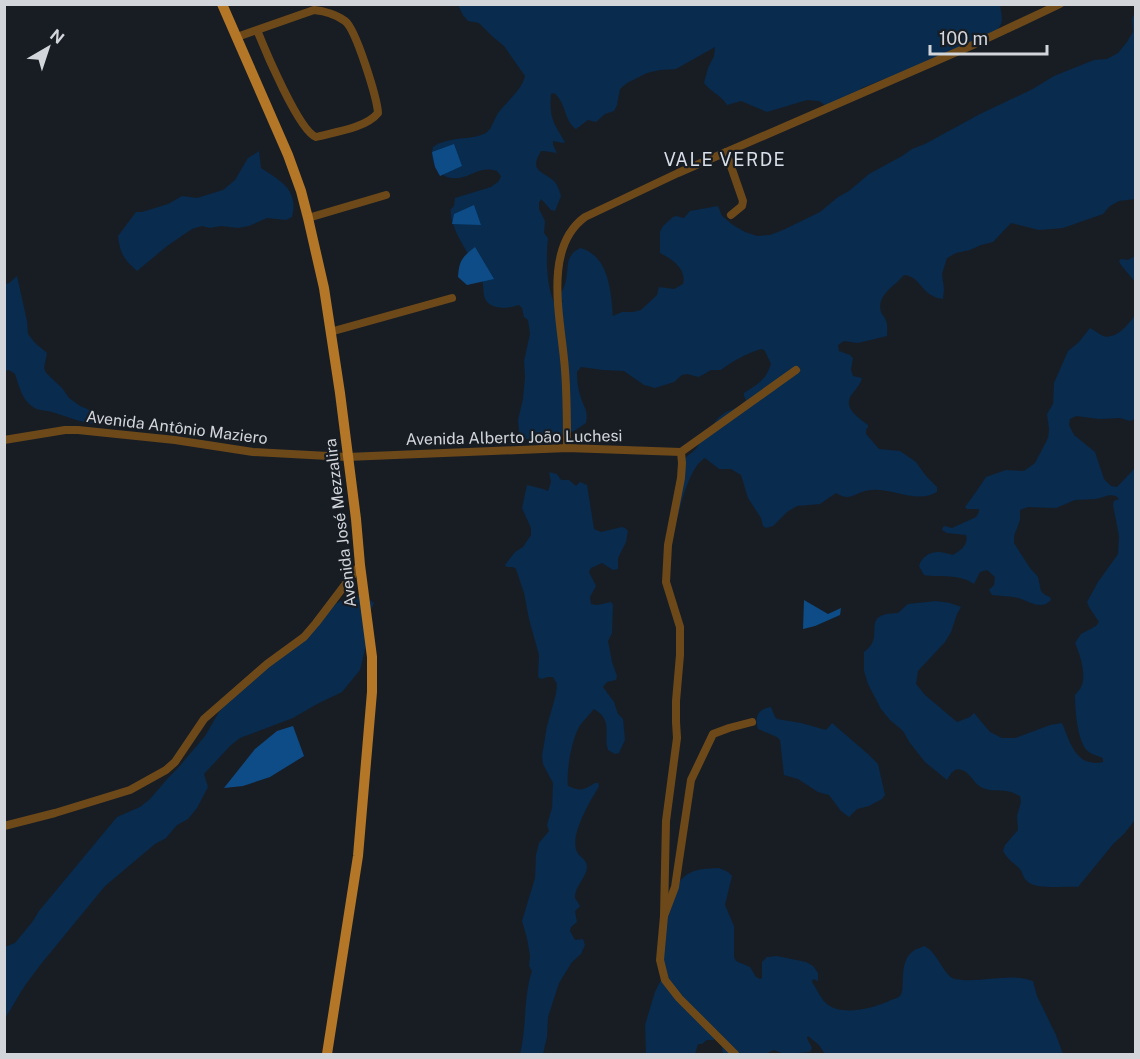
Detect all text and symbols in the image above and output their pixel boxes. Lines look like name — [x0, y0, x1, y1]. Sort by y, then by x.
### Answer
north arrow — [18, 18, 78, 78]
scale bar — [930, 18, 1047, 56]
text: N — [46, 25, 68, 48]
text: 100 m — [939, 28, 988, 49]
district label: VALE VERDE — [664, 149, 786, 170]
street label: Avenida Antônio Maziero — [85, 407, 269, 448]
street label: Avenida Alberto João Luchesi — [406, 426, 623, 449]
street label: Avenida José Mezzalira — [321, 437, 360, 608]

